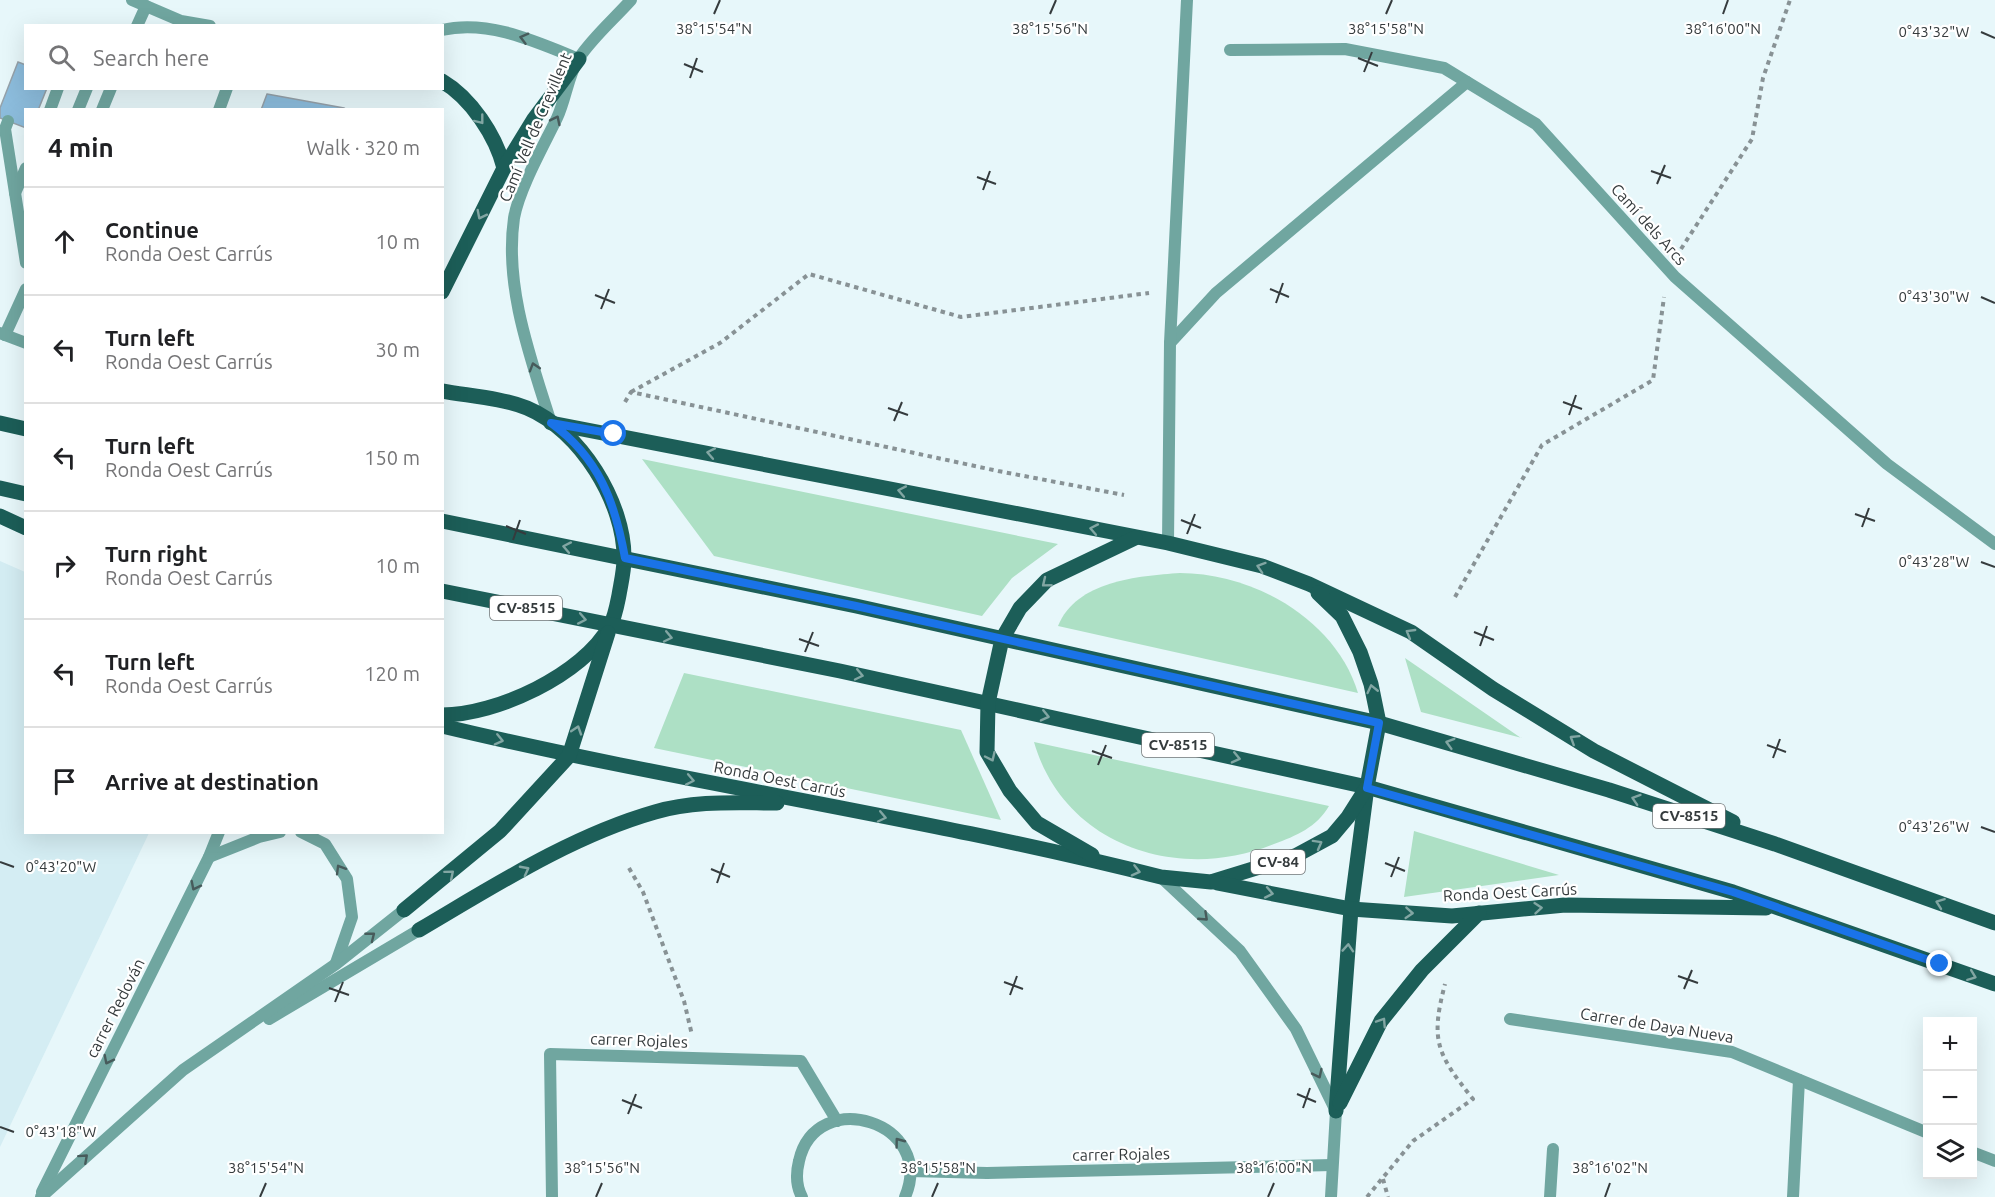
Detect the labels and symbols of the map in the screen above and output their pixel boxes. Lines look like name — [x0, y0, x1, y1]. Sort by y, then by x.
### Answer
text: 38°15'54"N — [676, 20, 752, 37]
text: 38°15'56"N — [1012, 20, 1088, 37]
text: 38°15'58"N — [1348, 20, 1424, 37]
text: 38°16'00"N — [1685, 20, 1761, 37]
text: 0°43'32"W — [1899, 23, 1970, 40]
one-way arrow — [519, 32, 529, 45]
street label: Camí Vell de Crevillent — [495, 49, 575, 205]
one-way arrow — [473, 113, 484, 124]
one-way arrow — [549, 116, 560, 127]
street label: Camí dels Arcs — [1608, 180, 1690, 268]
one-way arrow — [477, 209, 488, 219]
text: 0°43'30"W — [1899, 288, 1970, 305]
one-way arrow — [529, 362, 541, 373]
route start — [600, 420, 626, 446]
one-way arrow — [706, 447, 716, 460]
one-way arrow — [898, 485, 908, 498]
one-way arrow — [1089, 523, 1099, 536]
one-way arrow — [563, 541, 573, 554]
text: 0°43'28"W — [1899, 553, 1970, 570]
one-way arrow — [1257, 562, 1267, 574]
one-way arrow — [1042, 576, 1053, 587]
road number: CV-8515 — [490, 596, 562, 620]
one-way arrow — [577, 612, 587, 625]
one-way arrow — [663, 629, 673, 642]
one-way arrow — [1406, 629, 1416, 640]
one-way arrow — [854, 668, 864, 681]
one-way arrow — [1366, 684, 1379, 694]
one-way arrow — [1040, 708, 1050, 721]
one-way arrow — [570, 725, 582, 736]
one-way arrow — [494, 732, 504, 745]
road number: CV-8515 — [1142, 733, 1214, 757]
one-way arrow — [1570, 734, 1580, 746]
one-way arrow — [1445, 738, 1456, 750]
one-way arrow — [984, 751, 996, 762]
one-way arrow — [1230, 751, 1240, 764]
street label: Ronda Oest Carrús — [712, 757, 848, 801]
one-way arrow — [685, 773, 695, 786]
one-way arrow — [1631, 794, 1642, 806]
road number: CV-8515 — [1653, 804, 1725, 828]
one-way arrow — [876, 810, 886, 823]
text: 0°43'26"W — [1899, 818, 1970, 835]
one-way arrow — [1312, 840, 1322, 851]
road number: CV-84 — [1251, 850, 1305, 874]
text: 0°43'20"W — [26, 858, 97, 875]
one-way arrow — [1131, 863, 1141, 876]
one-way arrow — [336, 865, 348, 875]
one-way arrow — [519, 866, 529, 877]
one-way arrow — [443, 870, 454, 881]
one-way arrow — [191, 879, 202, 890]
street label: Ronda Oest Carrús — [1443, 880, 1577, 904]
one-way arrow — [1263, 886, 1273, 899]
one-way arrow — [1935, 897, 1946, 910]
one-way arrow — [1533, 902, 1542, 915]
one-way arrow — [1405, 906, 1414, 919]
one-way arrow — [1197, 910, 1208, 921]
one-way arrow — [364, 933, 375, 944]
one-way arrow — [1341, 943, 1354, 952]
route end — [1926, 950, 1952, 976]
street label: carrer Redován — [82, 955, 148, 1061]
one-way arrow — [1966, 968, 1977, 981]
street label: Carrer de Daya Nueva — [1579, 1004, 1735, 1046]
one-way arrow — [1375, 1018, 1387, 1028]
street label: carrer Rojales — [590, 1029, 688, 1051]
one-way arrow — [103, 1054, 115, 1065]
one-way arrow — [1311, 1067, 1322, 1078]
text: 0°43'18"W — [26, 1123, 97, 1140]
one-way arrow — [895, 1138, 906, 1149]
street label: carrer Rojales — [1072, 1144, 1170, 1164]
one-way arrow — [78, 1154, 88, 1165]
text: 38°15'54"N — [228, 1159, 304, 1176]
text: 38°15'56"N — [564, 1159, 640, 1176]
text: 38°15'58"N — [900, 1159, 976, 1176]
text: 38°16'00"N — [1236, 1159, 1312, 1176]
text: 38°16'02"N — [1572, 1159, 1648, 1176]

